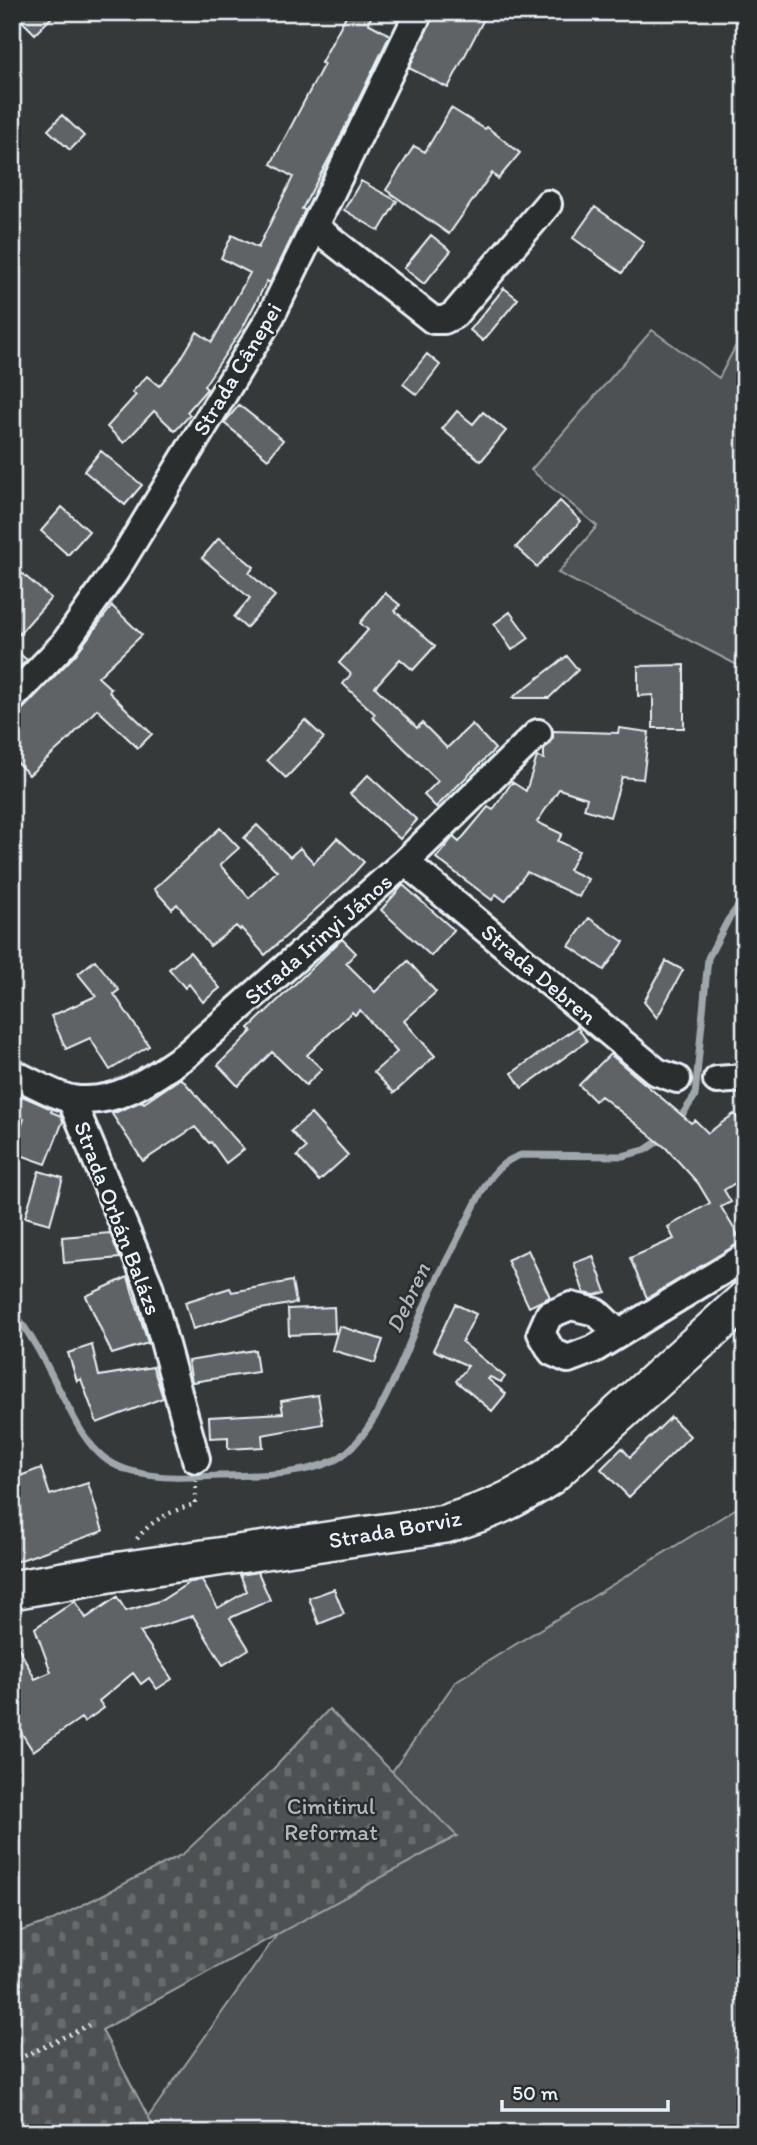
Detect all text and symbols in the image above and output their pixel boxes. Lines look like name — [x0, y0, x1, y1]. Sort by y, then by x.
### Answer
street label: Strada Cânepei — [186, 297, 288, 441]
street label: Strada Irinyi János — [238, 867, 398, 1011]
street label: Strada Debren — [476, 918, 602, 1030]
street label: Strada Orbán Balázs — [68, 1117, 168, 1319]
water label: Debren — [379, 1258, 436, 1337]
street label: Strada Borviz — [327, 1504, 464, 1554]
park label: Cimitirul Reformat — [284, 1792, 378, 1846]
scale bar — [502, 2068, 668, 2112]
text: 50 m — [512, 2080, 559, 2105]

